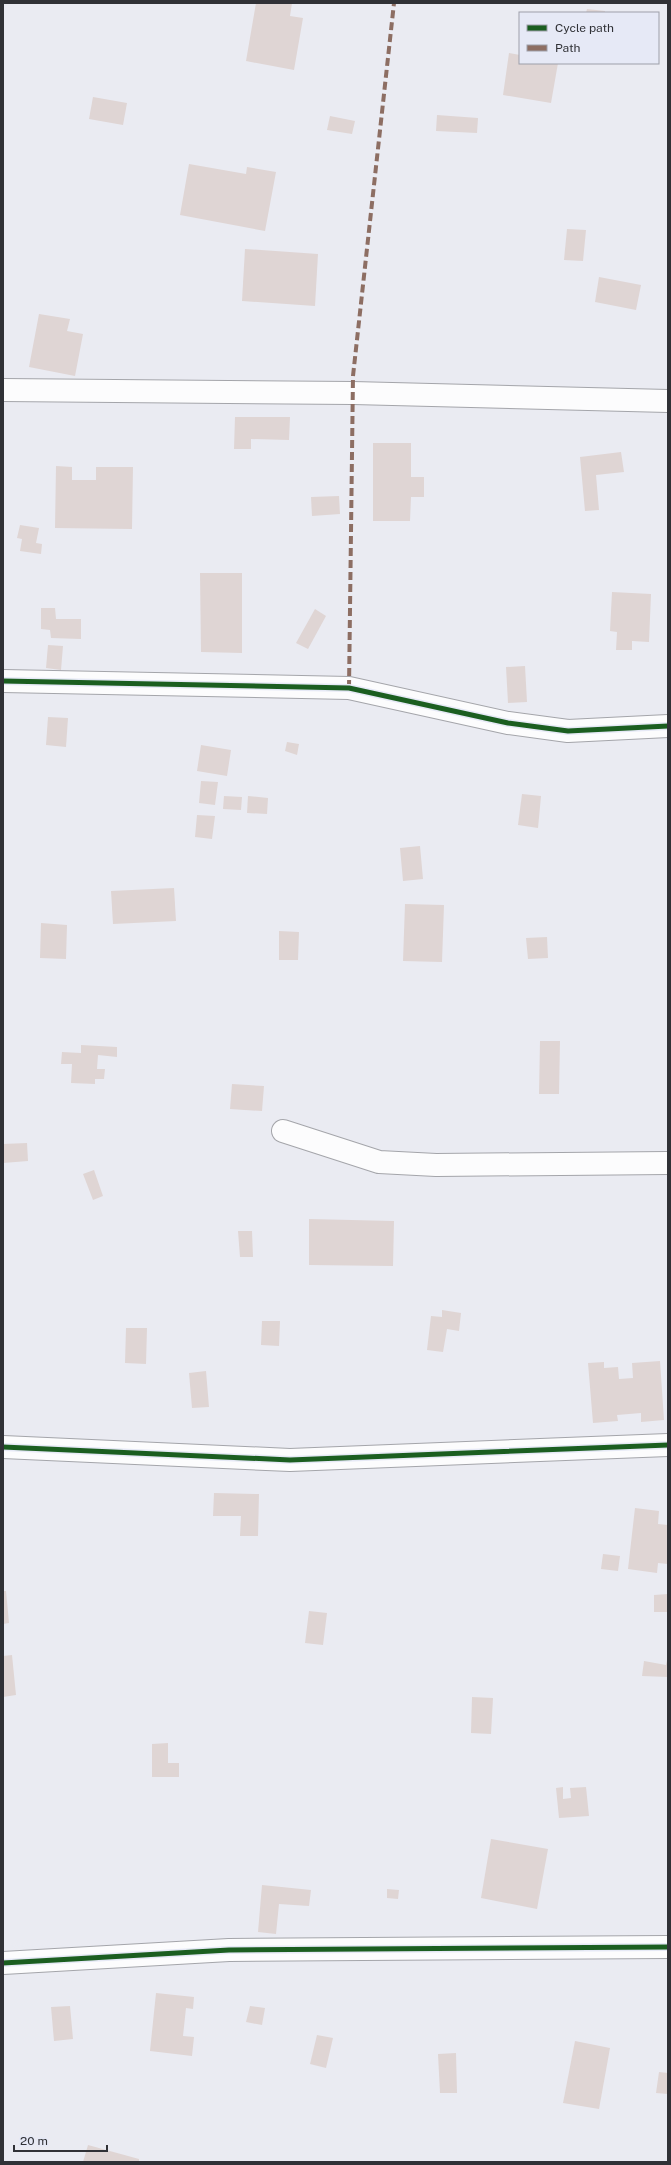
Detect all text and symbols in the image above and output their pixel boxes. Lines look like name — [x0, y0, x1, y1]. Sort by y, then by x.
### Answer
legend — [519, 12, 659, 64]
text: Cycle path — [555, 21, 614, 35]
text: Path — [555, 41, 581, 55]
scale bar — [14, 2127, 107, 2153]
text: 20 m — [20, 2134, 48, 2148]

